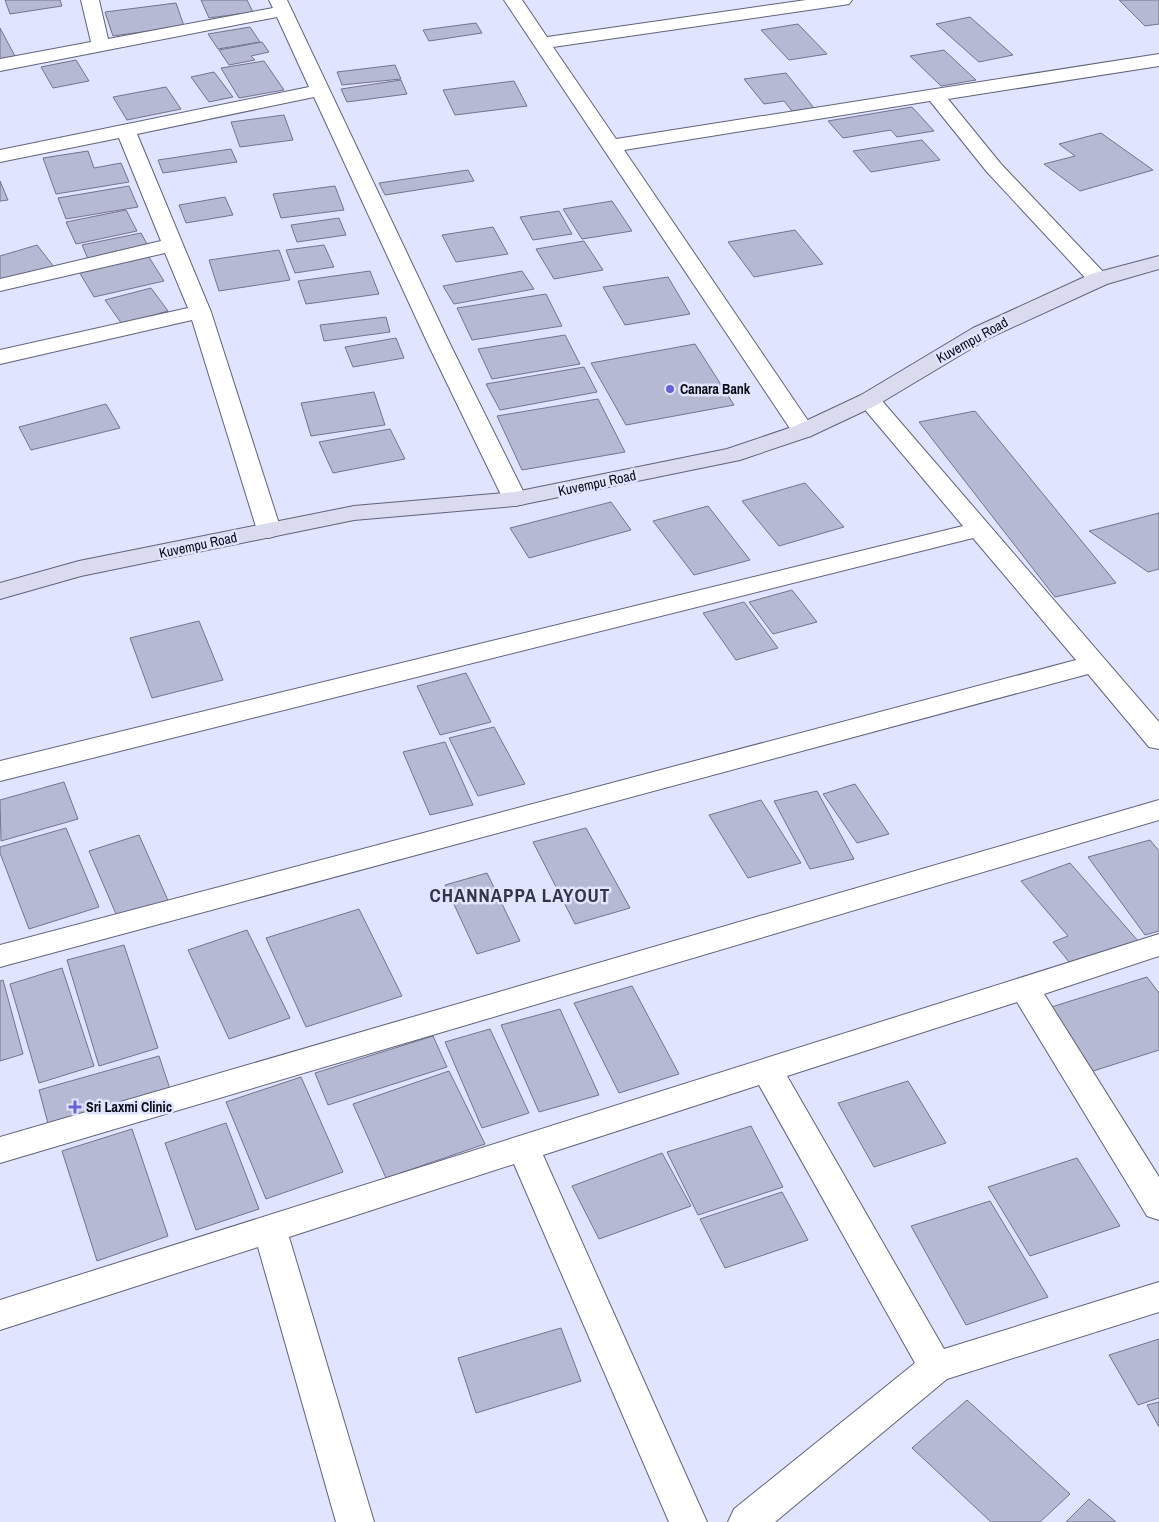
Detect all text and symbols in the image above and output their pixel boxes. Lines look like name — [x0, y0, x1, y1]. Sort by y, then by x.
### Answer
street label: Kuvempu Road — [933, 313, 1011, 367]
place label: Canara Bank — [680, 380, 751, 398]
marker: Canara Bank — [664, 383, 676, 395]
street label: Kuvempu Road — [556, 466, 638, 500]
street label: Kuvempu Road — [157, 528, 239, 562]
district label: CHANNAPPA LAYOUT — [430, 882, 610, 908]
place label: Sri Laxmi Clinic — [86, 1098, 172, 1116]
marker: Sri Laxmi Clinic — [68, 1100, 82, 1114]

